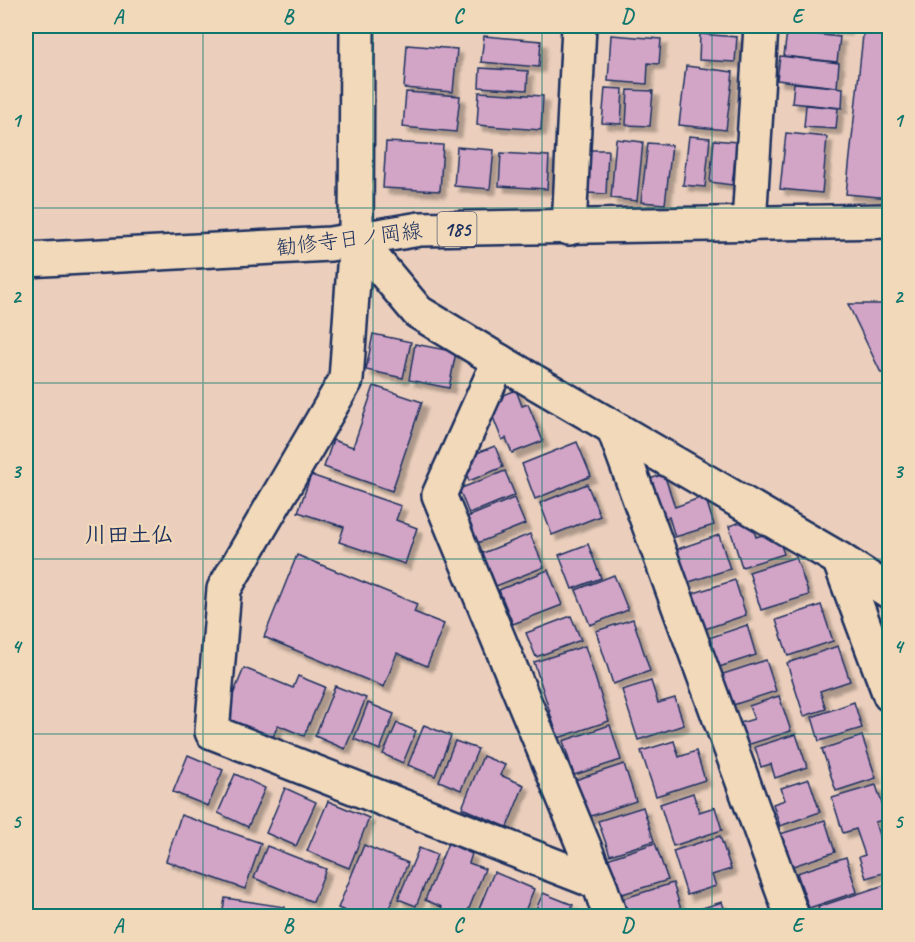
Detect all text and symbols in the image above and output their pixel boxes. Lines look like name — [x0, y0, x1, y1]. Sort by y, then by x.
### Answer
text: A — [113, 4, 125, 29]
text: B — [283, 4, 295, 29]
text: C — [453, 4, 465, 29]
text: D — [621, 4, 635, 29]
text: E — [792, 4, 806, 29]
text: 1 — [12, 108, 23, 133]
text: 1 — [894, 108, 905, 133]
road number: 185 — [438, 212, 476, 246]
street label: 勧修寺日ノ岡線 — [274, 217, 424, 261]
text: 2 — [12, 284, 23, 309]
text: 2 — [894, 284, 905, 309]
text: 3 — [12, 459, 23, 484]
text: 3 — [894, 459, 905, 484]
district label: 川田土仏 — [85, 521, 173, 549]
text: 4 — [12, 634, 24, 659]
text: 4 — [894, 634, 906, 659]
text: 5 — [12, 809, 23, 834]
text: 5 — [894, 809, 905, 834]
text: A — [113, 913, 125, 938]
text: B — [283, 913, 295, 938]
text: C — [453, 913, 465, 938]
text: D — [621, 913, 635, 938]
text: E — [792, 913, 806, 938]

